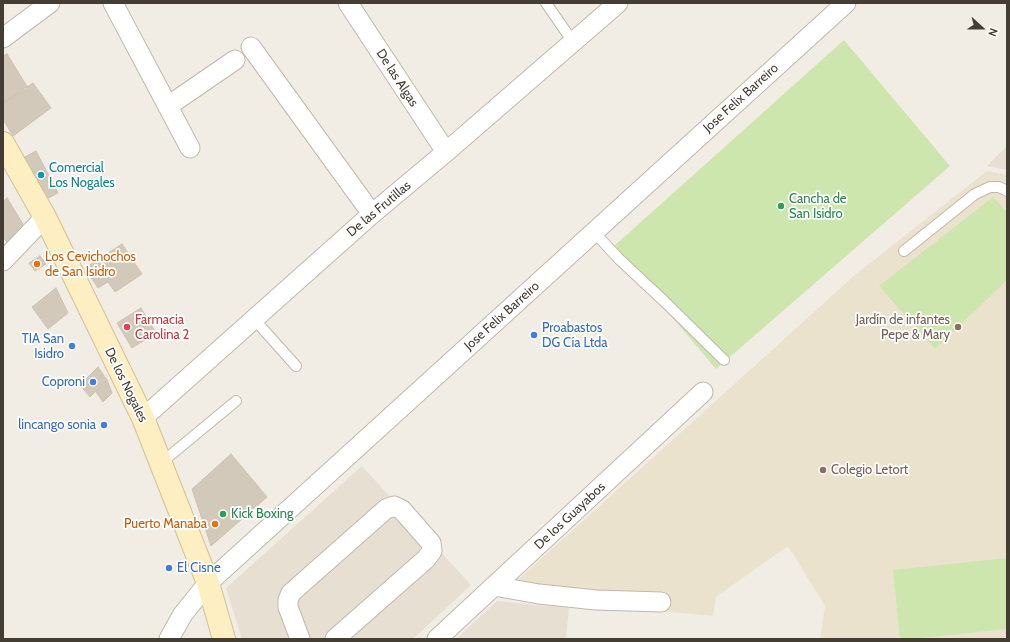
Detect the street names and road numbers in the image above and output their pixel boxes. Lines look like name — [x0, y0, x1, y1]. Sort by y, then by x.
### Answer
street label: De las Algas — [373, 46, 421, 110]
street label: Jose Felix Barreiro — [700, 60, 782, 136]
street label: De las Frutillas — [344, 178, 414, 240]
street label: Jose Felix Barreiro — [461, 278, 543, 354]
street label: De los Nogales — [101, 345, 151, 425]
street label: De los Guayabos — [531, 479, 609, 553]

